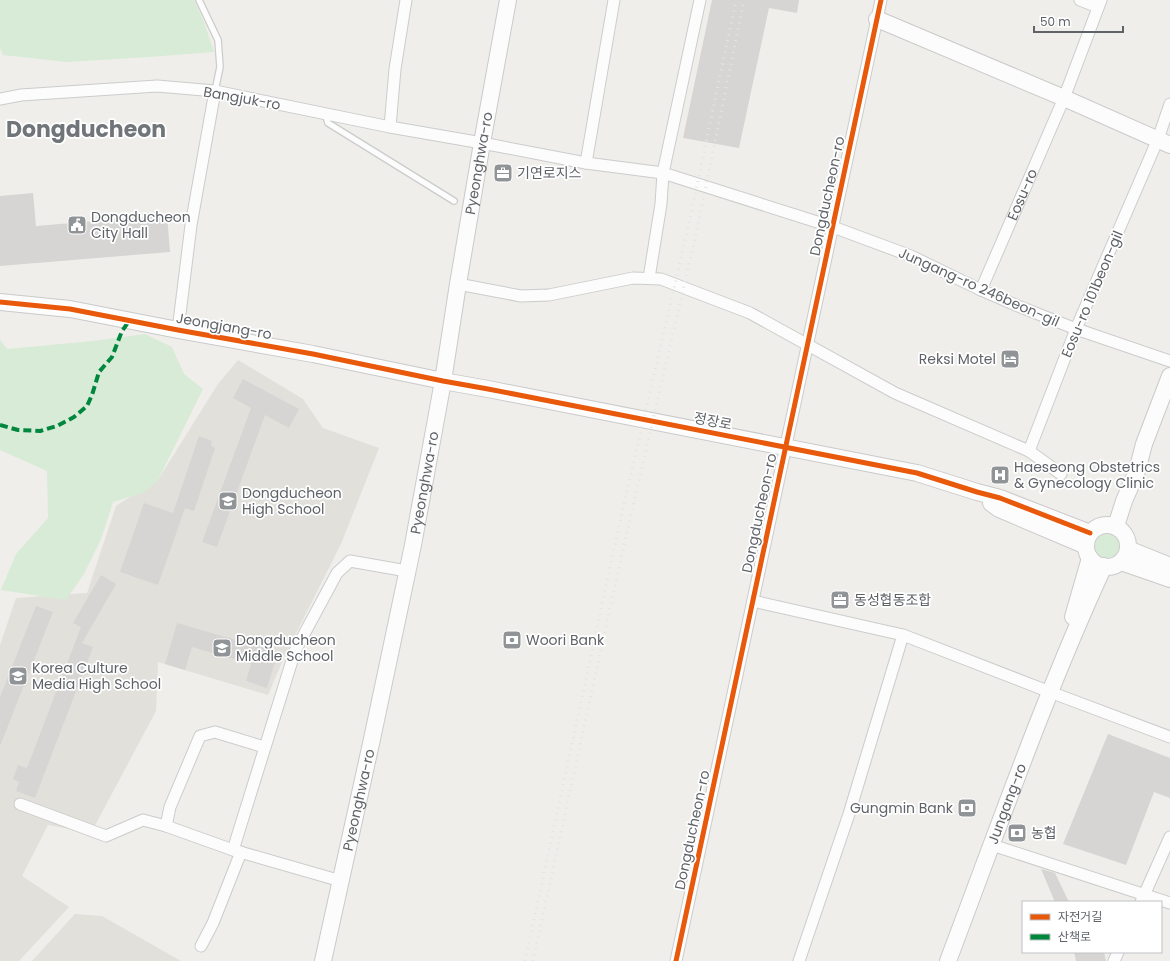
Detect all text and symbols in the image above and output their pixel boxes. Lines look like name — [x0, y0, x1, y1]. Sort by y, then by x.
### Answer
scale bar — [1034, 8, 1123, 34]
text: 50 m — [1040, 13, 1071, 30]
street label: Bangjuk-ro — [202, 81, 282, 115]
street label: Pyeonghwa-ro — [460, 110, 497, 216]
district label: Dongducheon — [6, 114, 166, 145]
street label: Dongducheon-ro — [805, 134, 849, 258]
office icon: 기연로지스 — [492, 162, 514, 184]
place label: 기연로지스 — [517, 163, 582, 183]
street label: Eosu-ro — [1002, 166, 1042, 223]
place label: Dongducheon City Hall — [91, 207, 191, 243]
public building icon: Dongducheon City Hall — [66, 214, 88, 236]
street label: Eosu-ro 101beon-gil — [1056, 228, 1128, 360]
street label: Jungang-ro 246beon-gil — [895, 242, 1063, 332]
street label: Jeongjang-ro — [175, 308, 273, 344]
hotel icon: Reksi Motel — [999, 348, 1021, 370]
place label: Reksi Motel — [919, 349, 996, 369]
street label: 정장로 — [692, 407, 734, 435]
street label: Pyeonghwa-ro — [405, 430, 444, 536]
street label: Dongducheon-ro — [737, 451, 781, 575]
place label: Haeseong Obstetrics & Gynecology Clinic — [1014, 457, 1160, 493]
hospital icon: Haeseong Obstetrics & Gynecology Clinic — [989, 464, 1011, 486]
place label: Dongducheon High School — [242, 483, 342, 519]
school or university icon: Dongducheon High School — [217, 490, 239, 512]
office icon: 동성협동조합 — [829, 589, 851, 611]
place label: 동성협동조합 — [854, 590, 931, 610]
bank icon: Woori Bank — [501, 629, 523, 651]
place label: Dongducheon Middle School — [236, 630, 336, 666]
place label: Woori Bank — [526, 630, 605, 650]
school or university icon: Dongducheon Middle School — [211, 637, 233, 659]
place label: Korea Culture Media High School — [32, 658, 161, 694]
school or university icon: Korea Culture Media High School — [7, 665, 29, 687]
street label: Pyeonghwa-ro — [338, 747, 380, 853]
street label: Jungang-ro — [983, 760, 1031, 847]
street label: Dongducheon-ro — [670, 768, 714, 892]
bank icon: Gungmin Bank — [956, 797, 978, 819]
place label: Gungmin Bank — [850, 798, 954, 818]
bank icon: 농협 — [1006, 822, 1028, 844]
place label: 농협 — [1031, 823, 1057, 843]
legend — [1022, 901, 1162, 953]
text: 자전거길 — [1058, 908, 1102, 925]
text: 산책로 — [1058, 928, 1091, 945]

